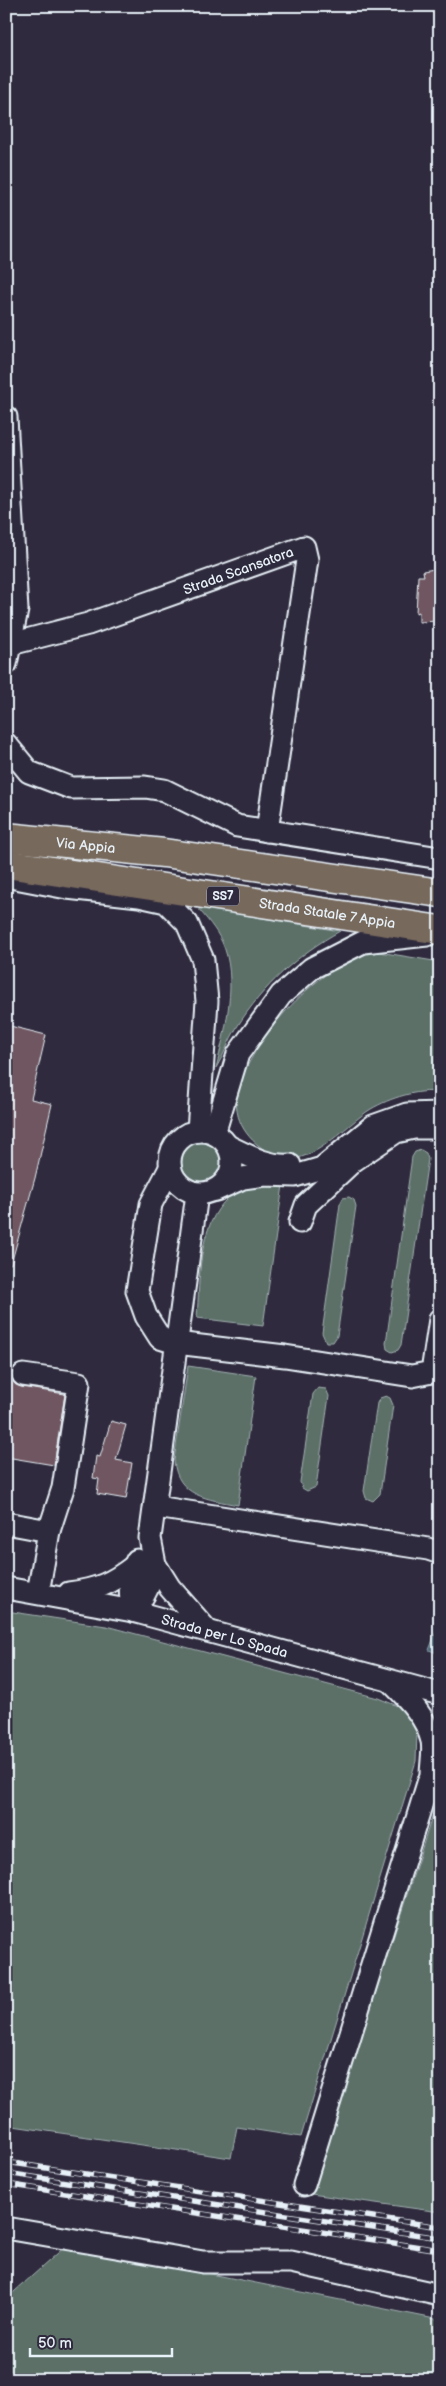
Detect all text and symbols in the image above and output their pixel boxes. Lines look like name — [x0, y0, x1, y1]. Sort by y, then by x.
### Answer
street label: Strada Scansatora — [181, 543, 296, 598]
street label: Via Appia — [55, 834, 116, 857]
road number: SS7 — [207, 886, 239, 906]
street label: Strada Statale 7 Appia — [258, 895, 397, 932]
street label: Strada per Lo Spada — [159, 1611, 290, 1661]
scale bar — [30, 2326, 172, 2358]
text: 50 m — [38, 2334, 72, 2353]

